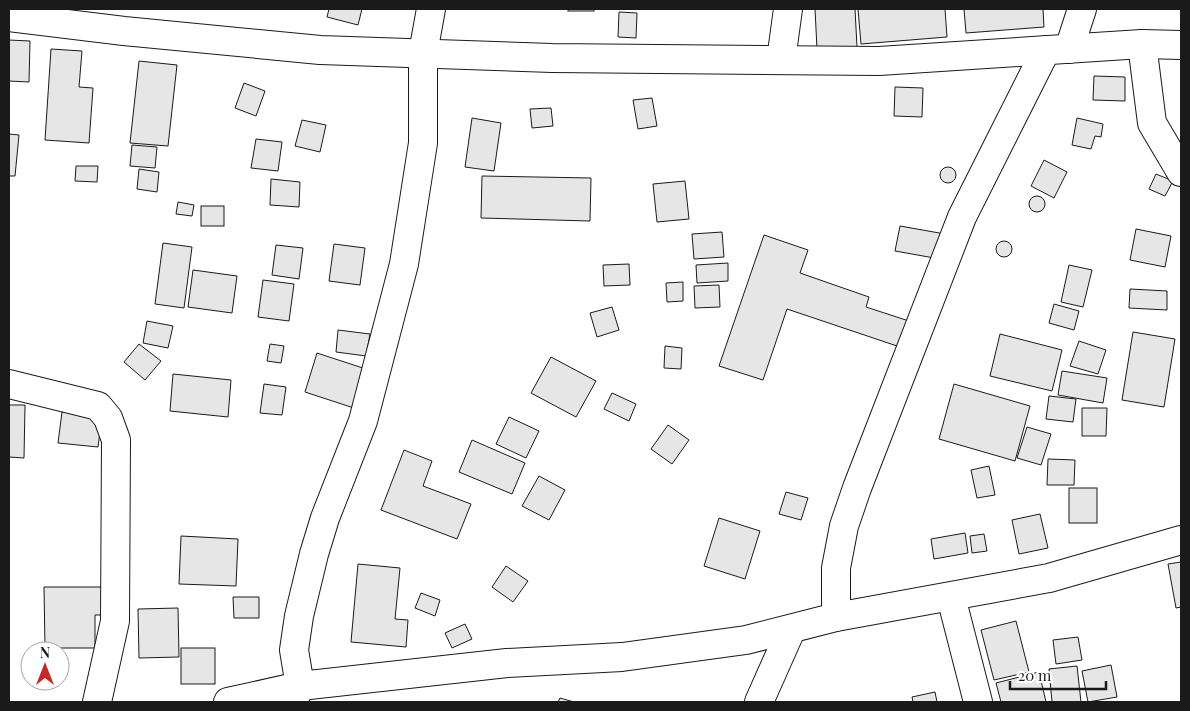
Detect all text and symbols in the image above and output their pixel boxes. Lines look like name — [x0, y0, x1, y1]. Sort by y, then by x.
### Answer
north arrow — [20, 641, 70, 691]
text: N — [40, 643, 50, 662]
scale bar — [1010, 658, 1106, 690]
text: 20 m — [1018, 665, 1052, 685]

